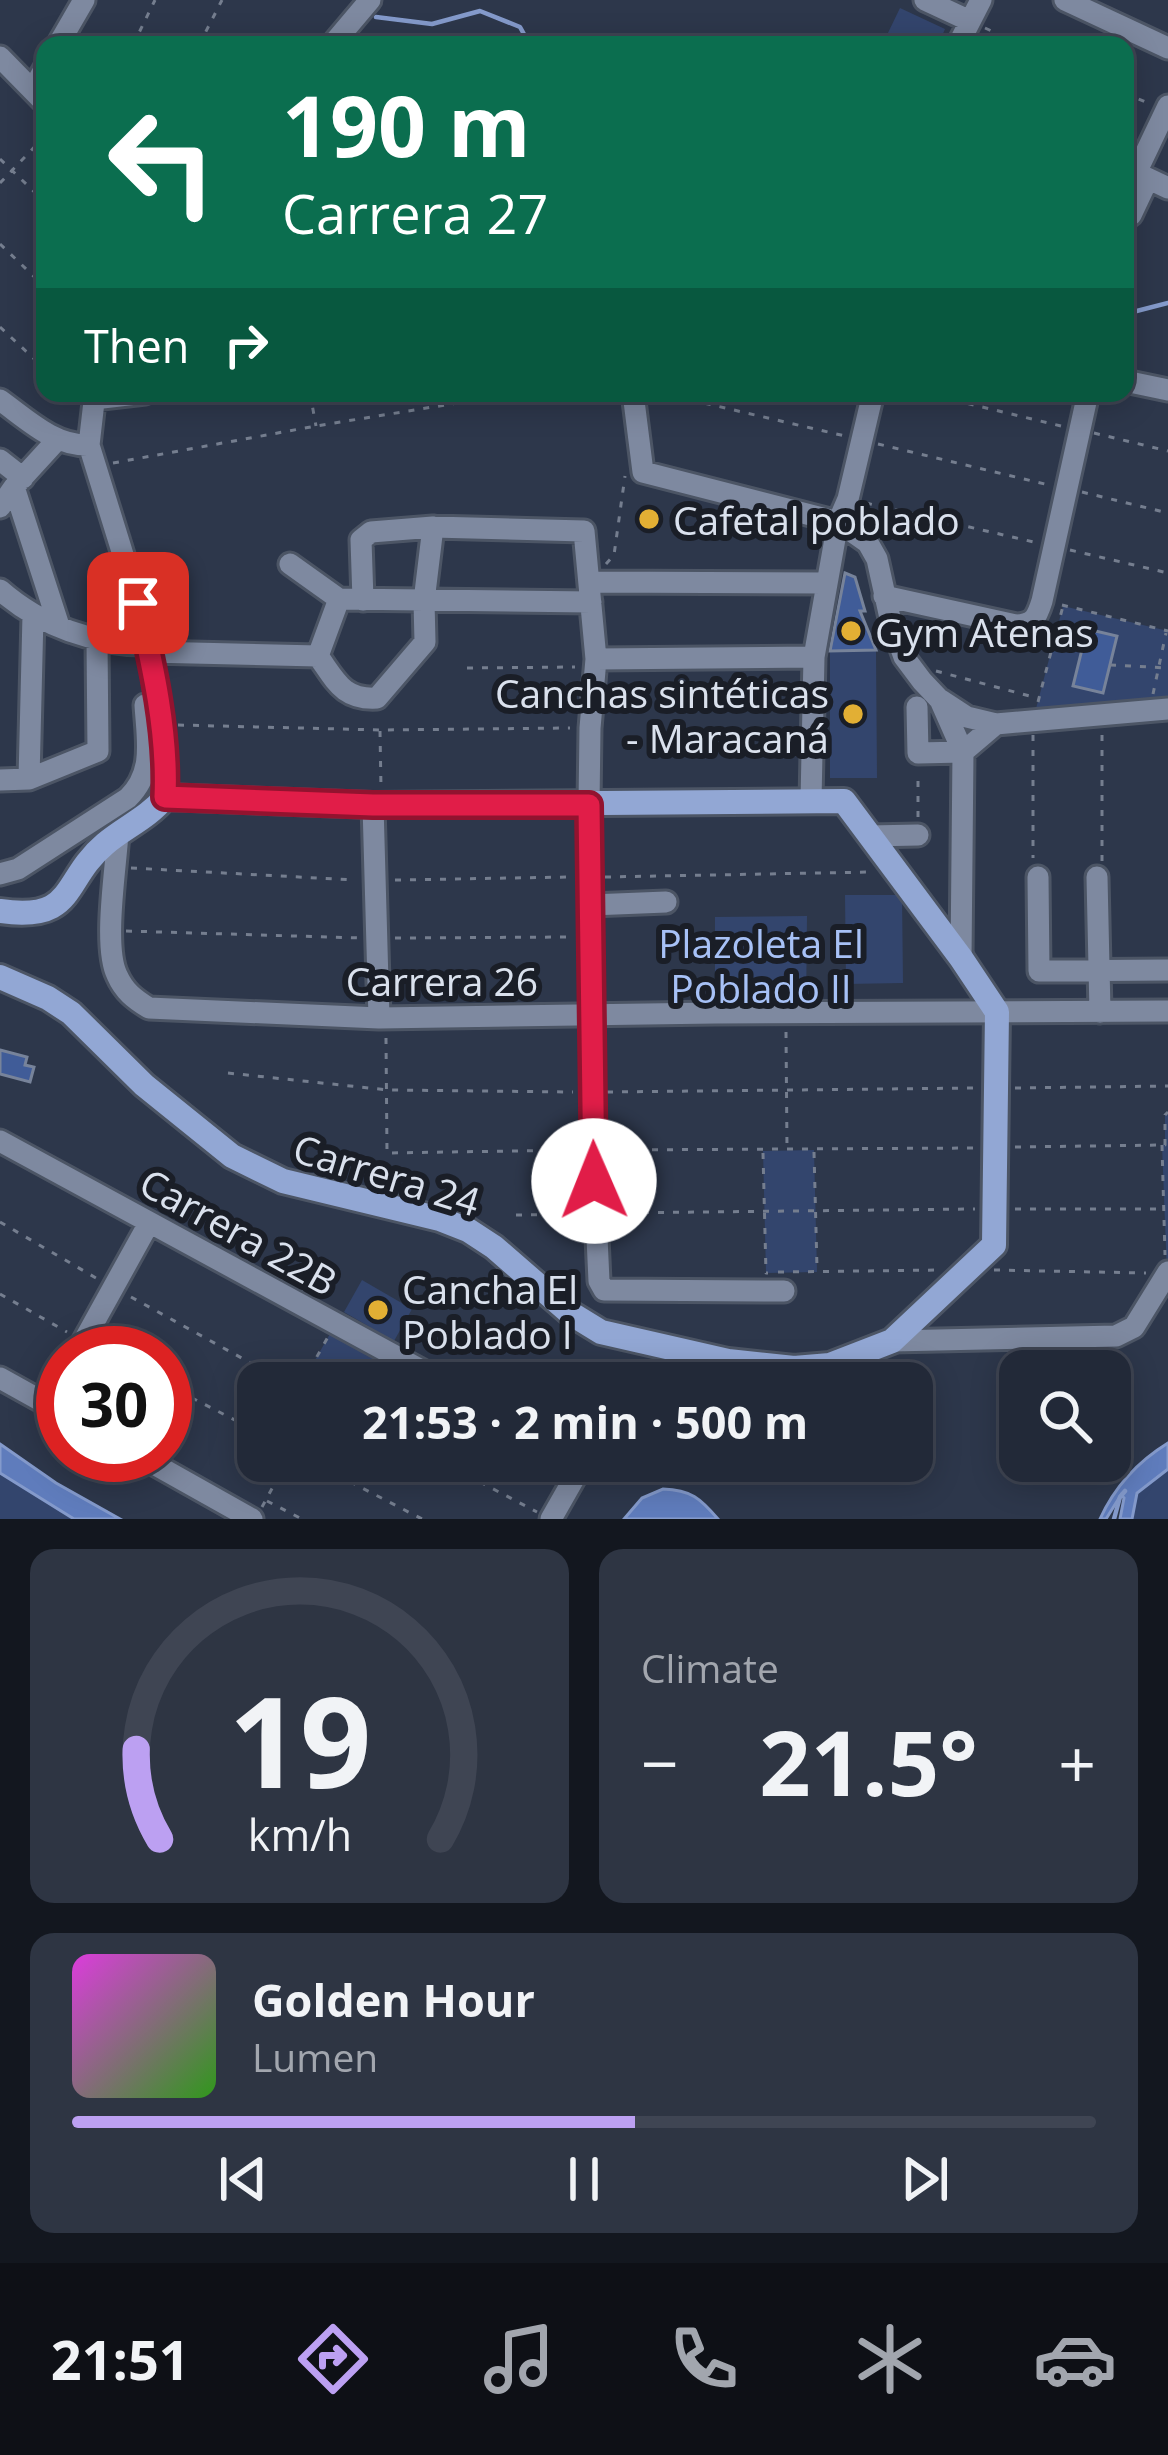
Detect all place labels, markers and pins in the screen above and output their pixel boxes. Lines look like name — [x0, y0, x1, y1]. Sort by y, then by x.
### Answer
place label: Cafetal poblado — [673, 493, 960, 546]
marker: Cafetal poblado — [636, 506, 662, 532]
pin — [87, 552, 189, 654]
place label: Gym Atenas — [875, 605, 1094, 658]
marker: Gym Atenas — [838, 618, 864, 644]
place label: Canchas sintéticas - Maracaná — [495, 666, 829, 764]
marker: Canchas sintéticas - Maracaná — [840, 701, 866, 727]
place label: Cancha El Poblado I — [402, 1262, 578, 1360]
marker: Cancha El Poblado I — [365, 1297, 391, 1323]

